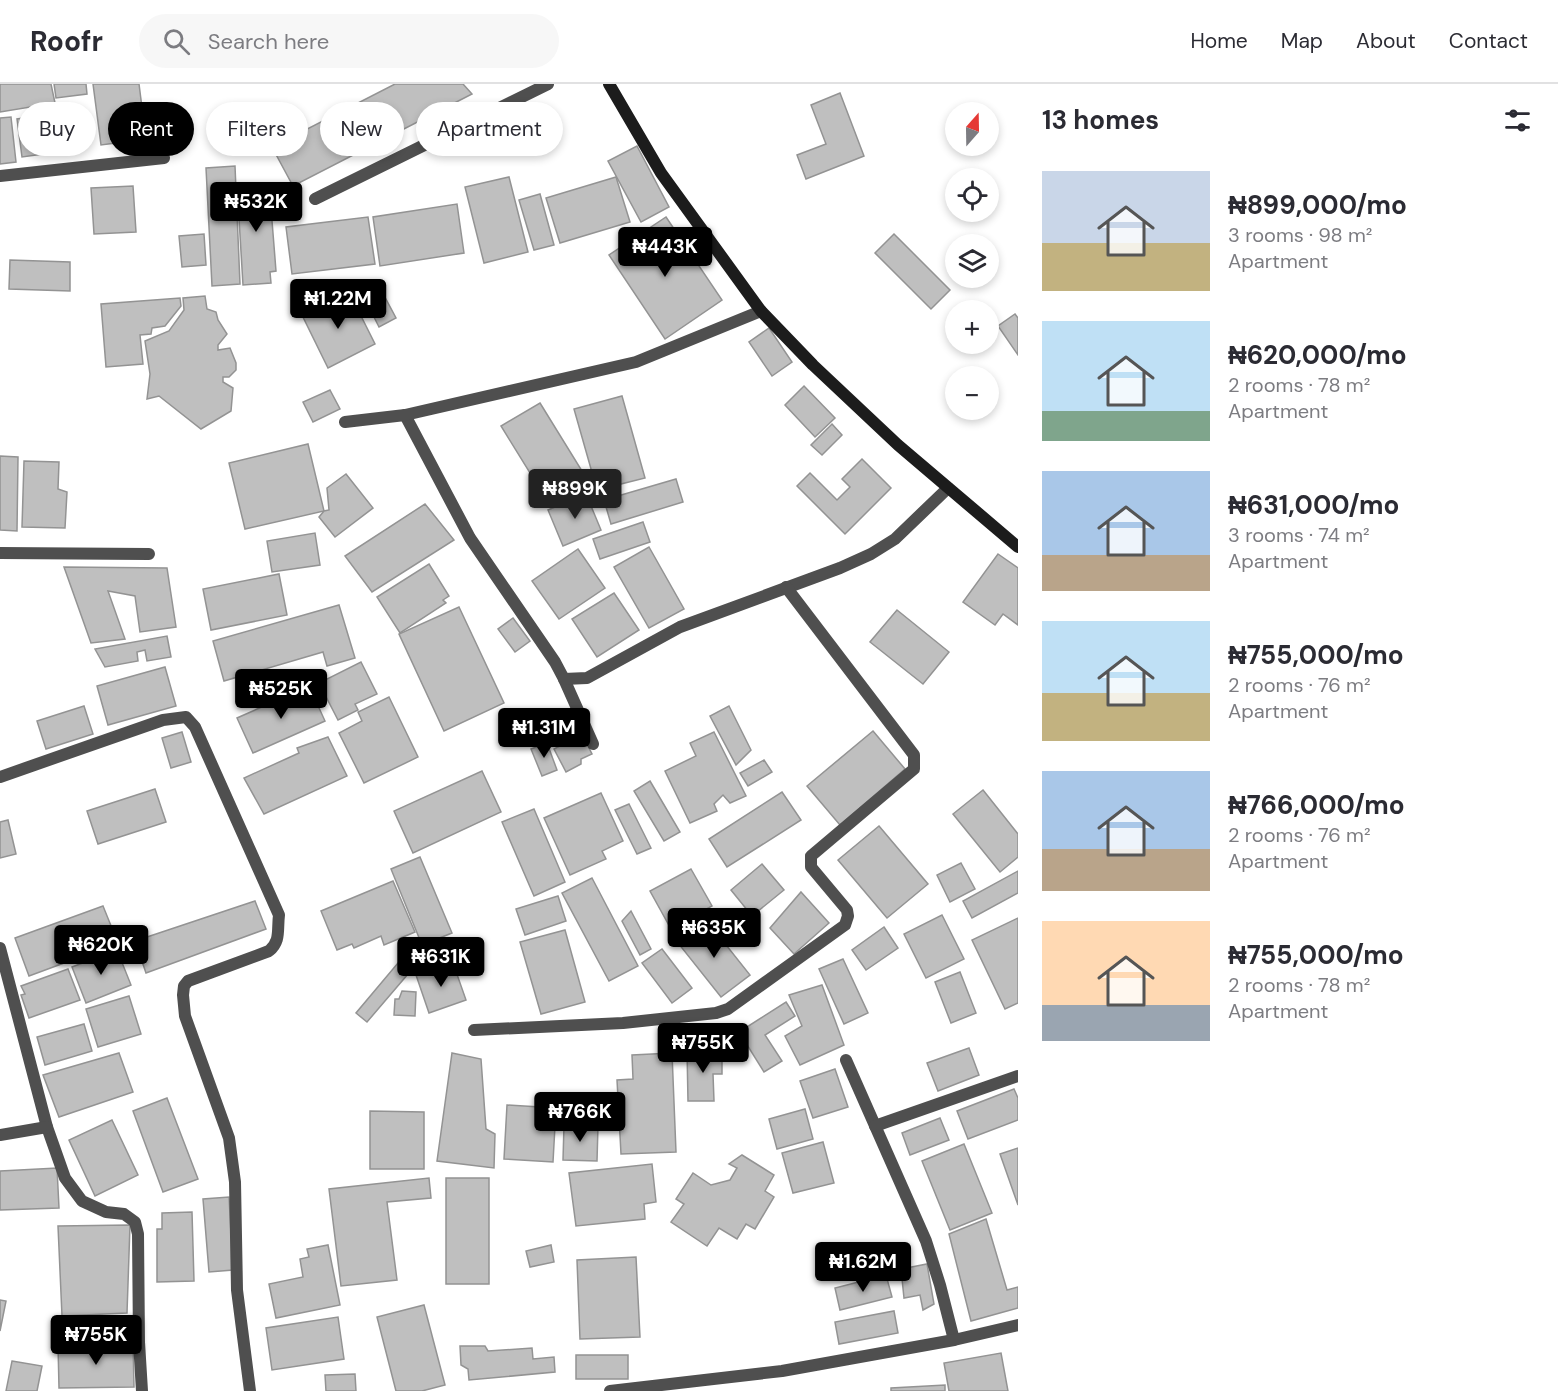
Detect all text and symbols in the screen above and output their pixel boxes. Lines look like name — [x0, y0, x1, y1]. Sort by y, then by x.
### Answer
search box — [139, 14, 559, 68]
text: Roofr — [30, 23, 103, 60]
icon: search — [160, 25, 193, 58]
text: Search here — [208, 27, 329, 56]
text: Home — [1190, 27, 1248, 55]
text: Map — [1281, 27, 1323, 55]
text: About — [1356, 27, 1416, 55]
text: Contact — [1449, 27, 1528, 55]
chip: Buy — [18, 102, 96, 156]
chip: Rent — [108, 102, 194, 156]
chip: Filters — [206, 102, 308, 156]
chip: New — [320, 102, 404, 156]
chip: Apartment — [416, 102, 563, 156]
north arrow — [945, 102, 999, 156]
map controls — [945, 102, 999, 420]
text: 13 homes — [1042, 103, 1159, 137]
icon: filters — [1501, 104, 1534, 137]
button: locate — [945, 168, 999, 222]
pin: ₦532K — [214, 182, 298, 233]
text: ₦532K — [224, 188, 288, 214]
text: ₦899,000/mo — [1228, 188, 1407, 222]
icon: home — [1090, 195, 1162, 267]
text: 3 rooms · 98 m² — [1228, 222, 1372, 248]
pin: ₦443K — [623, 227, 707, 278]
text: ₦443K — [632, 233, 698, 259]
button: layers — [945, 234, 999, 288]
text: Apartment — [1228, 248, 1328, 274]
pin: ₦1.22M — [289, 279, 387, 330]
text: ₦1.22M — [304, 285, 372, 311]
button: + — [945, 300, 999, 354]
text: ₦620,000/mo — [1228, 338, 1407, 372]
icon: home — [1090, 345, 1162, 417]
button: − — [945, 366, 999, 420]
text: 2 rooms · 78 m² — [1228, 372, 1370, 398]
text: Apartment — [1228, 398, 1328, 424]
pin: ₦899K — [533, 469, 617, 520]
text: ₦899K — [542, 475, 608, 501]
text: ₦631,000/mo — [1228, 488, 1399, 522]
icon: home — [1090, 495, 1162, 567]
text: 3 rooms · 74 m² — [1228, 522, 1370, 548]
text: Apartment — [1228, 548, 1328, 574]
text: ₦755,000/mo — [1228, 638, 1404, 672]
icon: home — [1090, 645, 1162, 717]
pin: ₦525K — [239, 669, 323, 720]
text: 2 rooms · 76 m² — [1228, 672, 1371, 698]
text: ₦525K — [249, 675, 313, 701]
text: Apartment — [1228, 698, 1328, 724]
pin: ₦1.31M — [495, 708, 593, 759]
text: ₦1.31M — [512, 714, 576, 740]
text: ₦766,000/mo — [1228, 788, 1405, 822]
icon: home — [1090, 795, 1162, 867]
text: 2 rooms · 76 m² — [1228, 822, 1371, 848]
text: Apartment — [1228, 848, 1328, 874]
pin: ₦635K — [672, 908, 756, 959]
text: ₦635K — [682, 914, 746, 940]
pin: ₦620K — [59, 925, 143, 976]
text: ₦620K — [68, 931, 134, 957]
pin: ₦631K — [399, 937, 483, 988]
text: ₦755,000/mo — [1228, 938, 1404, 972]
text: ₦631K — [411, 943, 471, 969]
icon: home — [1090, 945, 1162, 1017]
text: 2 rooms · 78 m² — [1228, 972, 1370, 998]
text: Apartment — [1228, 998, 1328, 1024]
pin: ₦755K — [661, 1023, 745, 1074]
text: ₦755K — [672, 1029, 734, 1055]
pin: ₦766K — [538, 1092, 622, 1143]
text: ₦766K — [548, 1098, 612, 1124]
pin: ₦1.62M — [814, 1242, 912, 1293]
text: ₦1.62M — [829, 1248, 897, 1274]
pin: ₦755K — [54, 1315, 138, 1366]
text: ₦755K — [65, 1321, 127, 1347]

